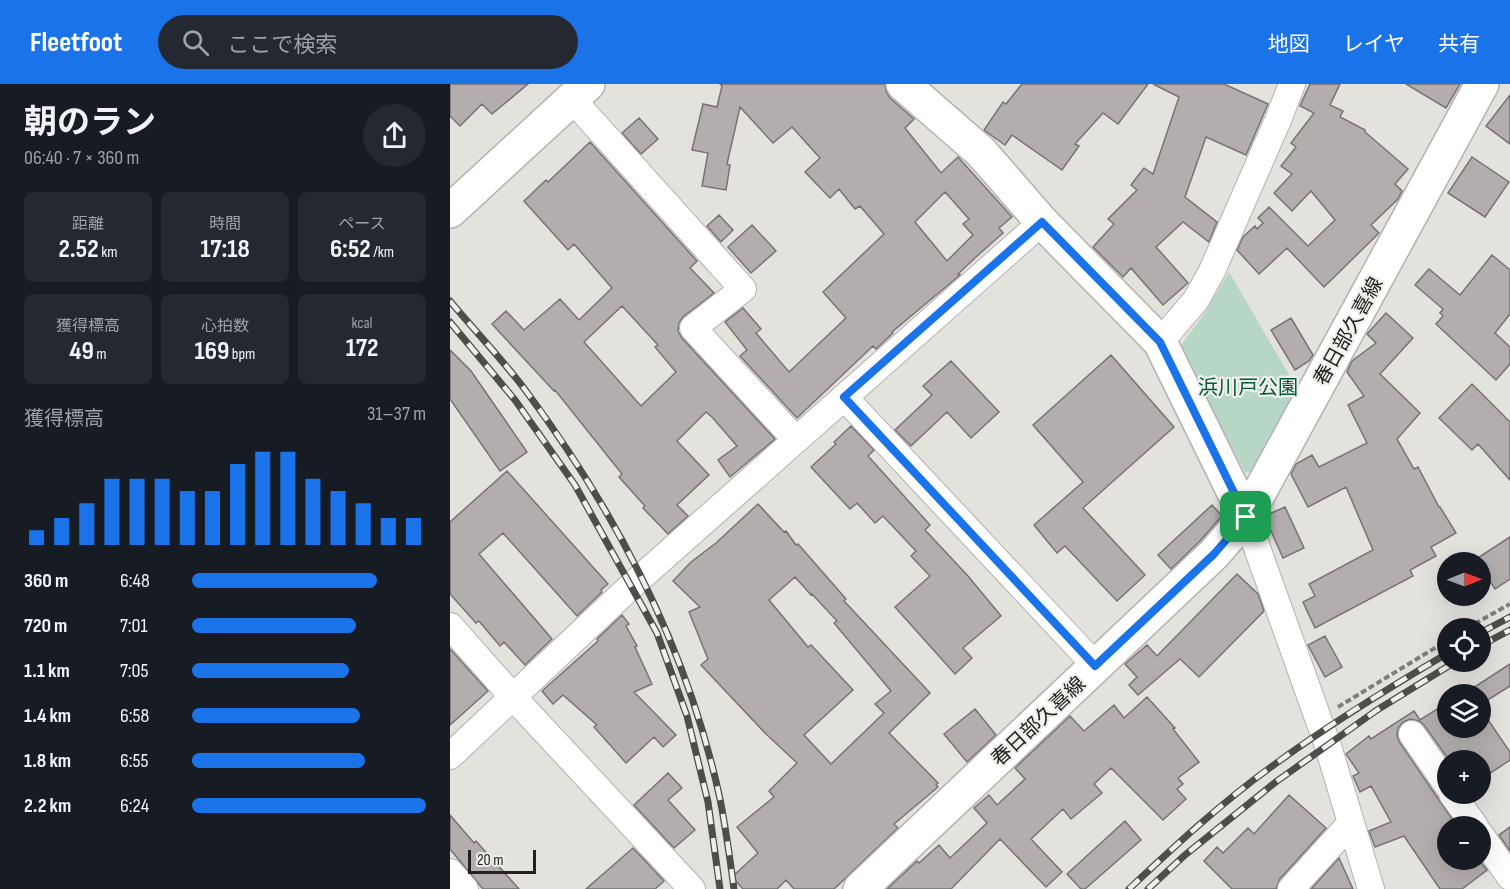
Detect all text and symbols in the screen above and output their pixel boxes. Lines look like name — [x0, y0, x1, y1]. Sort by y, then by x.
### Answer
search box — [158, 15, 578, 69]
text: Fleetfoot — [30, 26, 122, 59]
icon: search — [179, 26, 212, 59]
text: ここで検索 — [227, 32, 337, 59]
text: 地図 — [1268, 32, 1310, 57]
text: レイヤ — [1343, 32, 1405, 57]
text: 共有 — [1438, 32, 1480, 57]
text: 朝のラン — [24, 103, 156, 143]
button: share — [363, 104, 426, 167]
text: 06:40 · 7 × 360 m — [24, 146, 139, 170]
text: 距離 — [72, 215, 104, 234]
text: 時間 — [209, 215, 241, 234]
text: ペース — [338, 215, 386, 234]
text: 2.52 — [58, 234, 99, 265]
text: 17:18 — [200, 234, 250, 265]
text: 6:52 — [330, 234, 371, 265]
text: km — [99, 243, 118, 262]
text: /km — [371, 243, 394, 262]
street label: 春日部久喜線 — [1309, 273, 1388, 390]
text: kcal — [351, 314, 373, 333]
text: 獲得標高 — [56, 317, 120, 336]
text: 心拍数 — [201, 317, 249, 336]
text: 172 — [346, 333, 378, 364]
text: 49 — [69, 336, 94, 367]
text: 169 — [195, 336, 229, 367]
text: m — [94, 345, 107, 364]
text: bpm — [229, 345, 255, 364]
park label: 浜川戸公園 — [1198, 376, 1298, 400]
text: 31–37 m — [367, 402, 426, 426]
text: 獲得標高 — [24, 407, 104, 431]
pin — [1220, 491, 1271, 542]
icon: arrive — [1229, 500, 1262, 533]
north arrow — [1437, 552, 1491, 606]
map controls — [1437, 552, 1491, 870]
text: 360 m — [24, 569, 68, 593]
text: 6:48 — [120, 569, 150, 593]
text: 720 m — [24, 614, 67, 638]
text: 7:01 — [120, 614, 148, 638]
button: locate — [1437, 618, 1491, 672]
text: 1.1 km — [24, 659, 70, 683]
text: 7:05 — [120, 659, 149, 683]
street label: 春日部久喜線 — [987, 672, 1091, 771]
button: layers — [1437, 684, 1491, 738]
text: 1.4 km — [24, 704, 71, 728]
text: 6:58 — [120, 704, 149, 728]
text: 1.8 km — [24, 749, 71, 773]
text: 6:55 — [120, 749, 149, 773]
button: + — [1437, 750, 1491, 804]
text: 2.2 km — [24, 794, 71, 818]
text: 6:24 — [120, 794, 149, 818]
button: − — [1437, 816, 1491, 870]
scale bar — [468, 847, 536, 874]
text: 20 m — [477, 851, 504, 870]

